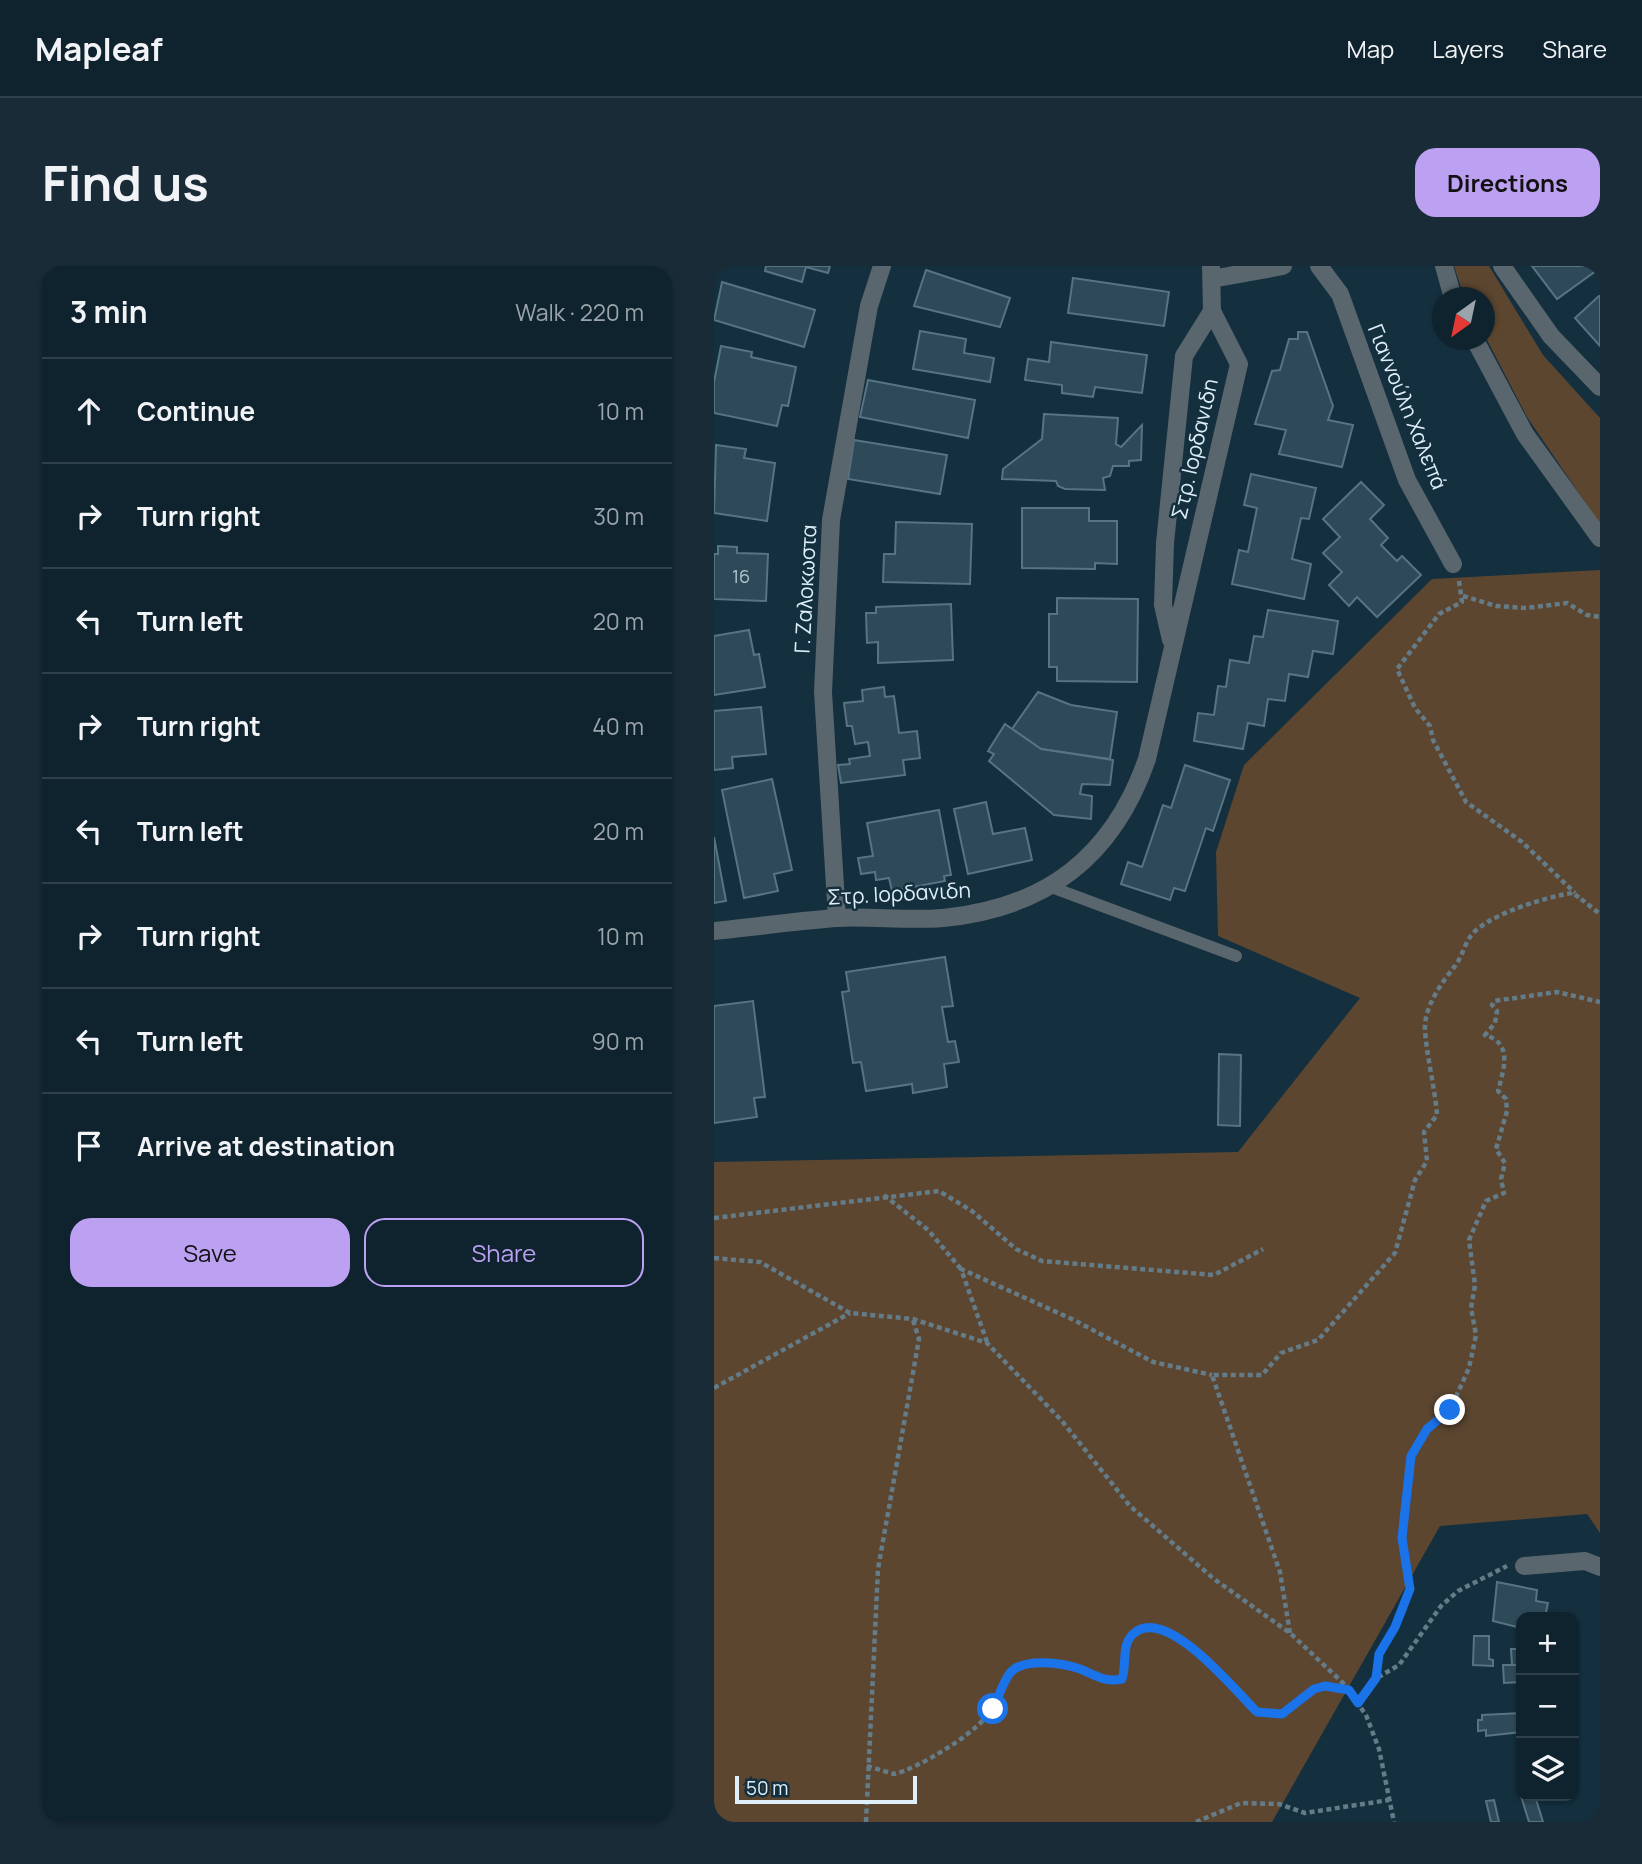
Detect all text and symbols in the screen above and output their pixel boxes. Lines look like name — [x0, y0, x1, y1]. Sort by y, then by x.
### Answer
text: Mapleaf — [35, 26, 163, 71]
text: Map — [1347, 32, 1394, 65]
text: Layers — [1432, 32, 1504, 65]
text: Share — [1542, 32, 1607, 65]
button: Directions — [1415, 148, 1600, 217]
text: Find us — [42, 149, 209, 216]
north arrow — [1432, 287, 1495, 350]
text: 3 min — [70, 291, 148, 332]
text: Walk · 220 m — [515, 296, 644, 328]
street label: Γιαννούλη Χαλεπά — [1362, 320, 1454, 493]
street label: Στρ. Ιορδανιδη — [1164, 376, 1224, 522]
icon: ahead — [70, 392, 108, 430]
text: Continue — [137, 393, 255, 429]
text: 10 m — [597, 395, 644, 427]
icon: right — [70, 497, 108, 535]
text: Turn right — [137, 498, 261, 534]
text: 30 m — [593, 500, 644, 532]
street label: Γ. Ζαλοκωστα — [788, 524, 822, 654]
house number: 16 — [732, 564, 750, 588]
icon: left — [70, 602, 108, 640]
text: Turn left — [137, 603, 244, 639]
text: 20 m — [593, 605, 644, 637]
icon: right — [70, 707, 108, 745]
text: Turn right — [137, 708, 261, 744]
text: 40 m — [592, 710, 644, 742]
icon: left — [70, 812, 108, 850]
text: Turn left — [137, 813, 244, 849]
text: 20 m — [593, 815, 644, 847]
street label: Στρ. Ιορδανιδη — [826, 875, 971, 911]
icon: right — [70, 917, 108, 955]
text: Turn right — [137, 918, 261, 954]
text: 10 m — [597, 920, 644, 952]
icon: left — [70, 1022, 108, 1060]
text: Turn left — [137, 1023, 244, 1059]
text: 90 m — [592, 1025, 644, 1057]
icon: arrive — [70, 1127, 108, 1165]
text: Arrive at destination — [137, 1128, 395, 1164]
button: Save — [70, 1218, 350, 1287]
button: Share — [364, 1218, 644, 1287]
route end — [1434, 1394, 1465, 1425]
map controls — [1516, 1612, 1579, 1801]
button: + — [1516, 1612, 1579, 1675]
button: − — [1516, 1675, 1579, 1738]
route start — [977, 1693, 1008, 1724]
button: layers — [1516, 1738, 1579, 1801]
scale bar — [735, 1773, 917, 1805]
text: 50 m — [746, 1775, 788, 1801]

